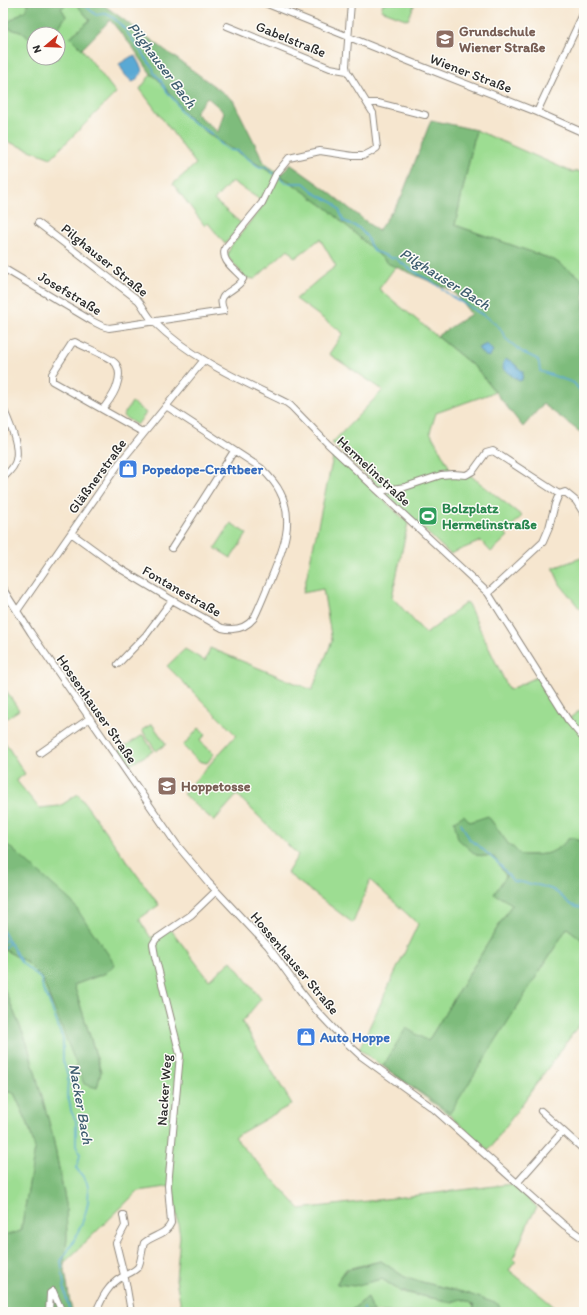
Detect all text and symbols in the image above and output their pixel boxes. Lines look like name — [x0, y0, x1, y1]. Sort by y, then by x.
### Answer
water label: Pilghauser Bach — [124, 18, 201, 112]
street label: Gabelstraße — [253, 18, 329, 61]
place label: Grundschule Wiener Straße — [459, 23, 546, 56]
north arrow — [26, 26, 66, 66]
school or university icon: Grundschule Wiener Straße — [434, 28, 456, 50]
text: N — [30, 43, 44, 55]
street label: Wiener Straße — [427, 50, 515, 97]
street label: Pilghauser Straße — [58, 220, 152, 301]
water label: Pilghauser Bach — [397, 244, 494, 314]
street label: Josefstraße — [35, 268, 105, 319]
street label: Hermelinstraße — [333, 433, 414, 510]
street label: Gläßnerstraße — [65, 435, 130, 517]
shop icon: Popedope-Craftbeer — [117, 458, 139, 480]
place label: Popedope-Craftbeer — [142, 461, 263, 478]
place label: Bolzplatz Hermelinstraße — [442, 500, 537, 533]
sports icon: Bolzplatz Hermelinstraße — [417, 505, 439, 527]
street label: Fontanestraße — [139, 562, 224, 621]
street label: Hossenhauser Straße — [53, 652, 141, 767]
school or university icon: Hoppetosse — [156, 775, 178, 797]
place label: Hoppetosse — [181, 778, 251, 795]
street label: Hossenhauser Straße — [247, 908, 343, 1018]
shop icon: Auto Hoppe — [295, 1026, 317, 1048]
place label: Auto Hoppe — [319, 1029, 390, 1046]
street label: Nacker Weg — [154, 1053, 176, 1126]
water label: Nacker Bach — [65, 1062, 97, 1146]

